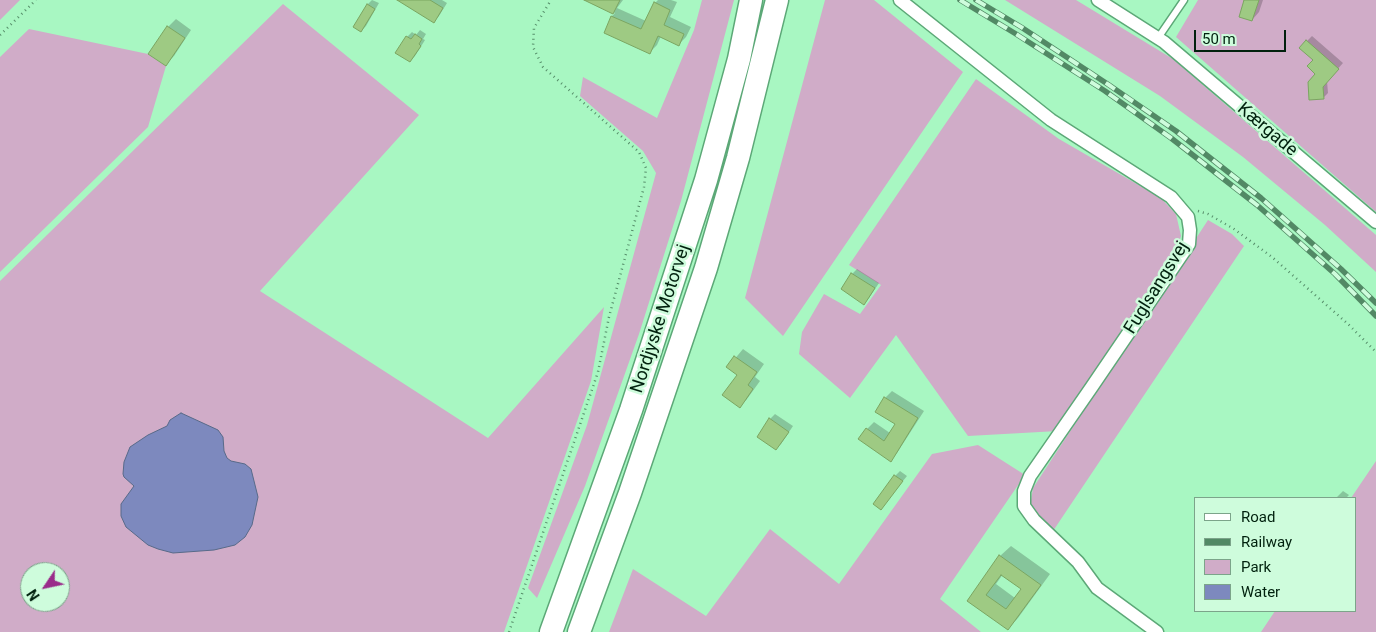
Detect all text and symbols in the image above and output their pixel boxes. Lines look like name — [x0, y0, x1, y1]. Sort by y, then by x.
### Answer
scale bar — [1196, 20, 1288, 52]
text: 50 m — [1202, 30, 1236, 48]
street label: Kærgade — [1232, 99, 1302, 161]
street label: Fuglsangsvej — [1120, 238, 1194, 338]
street label: Nordjyske Motorvej — [627, 242, 695, 396]
legend — [1194, 497, 1356, 612]
text: Road — [1241, 508, 1275, 526]
text: Railway — [1241, 533, 1292, 551]
text: Park — [1241, 558, 1271, 576]
north arrow — [20, 562, 70, 612]
text: Water — [1241, 583, 1280, 601]
text: N — [24, 586, 43, 603]

